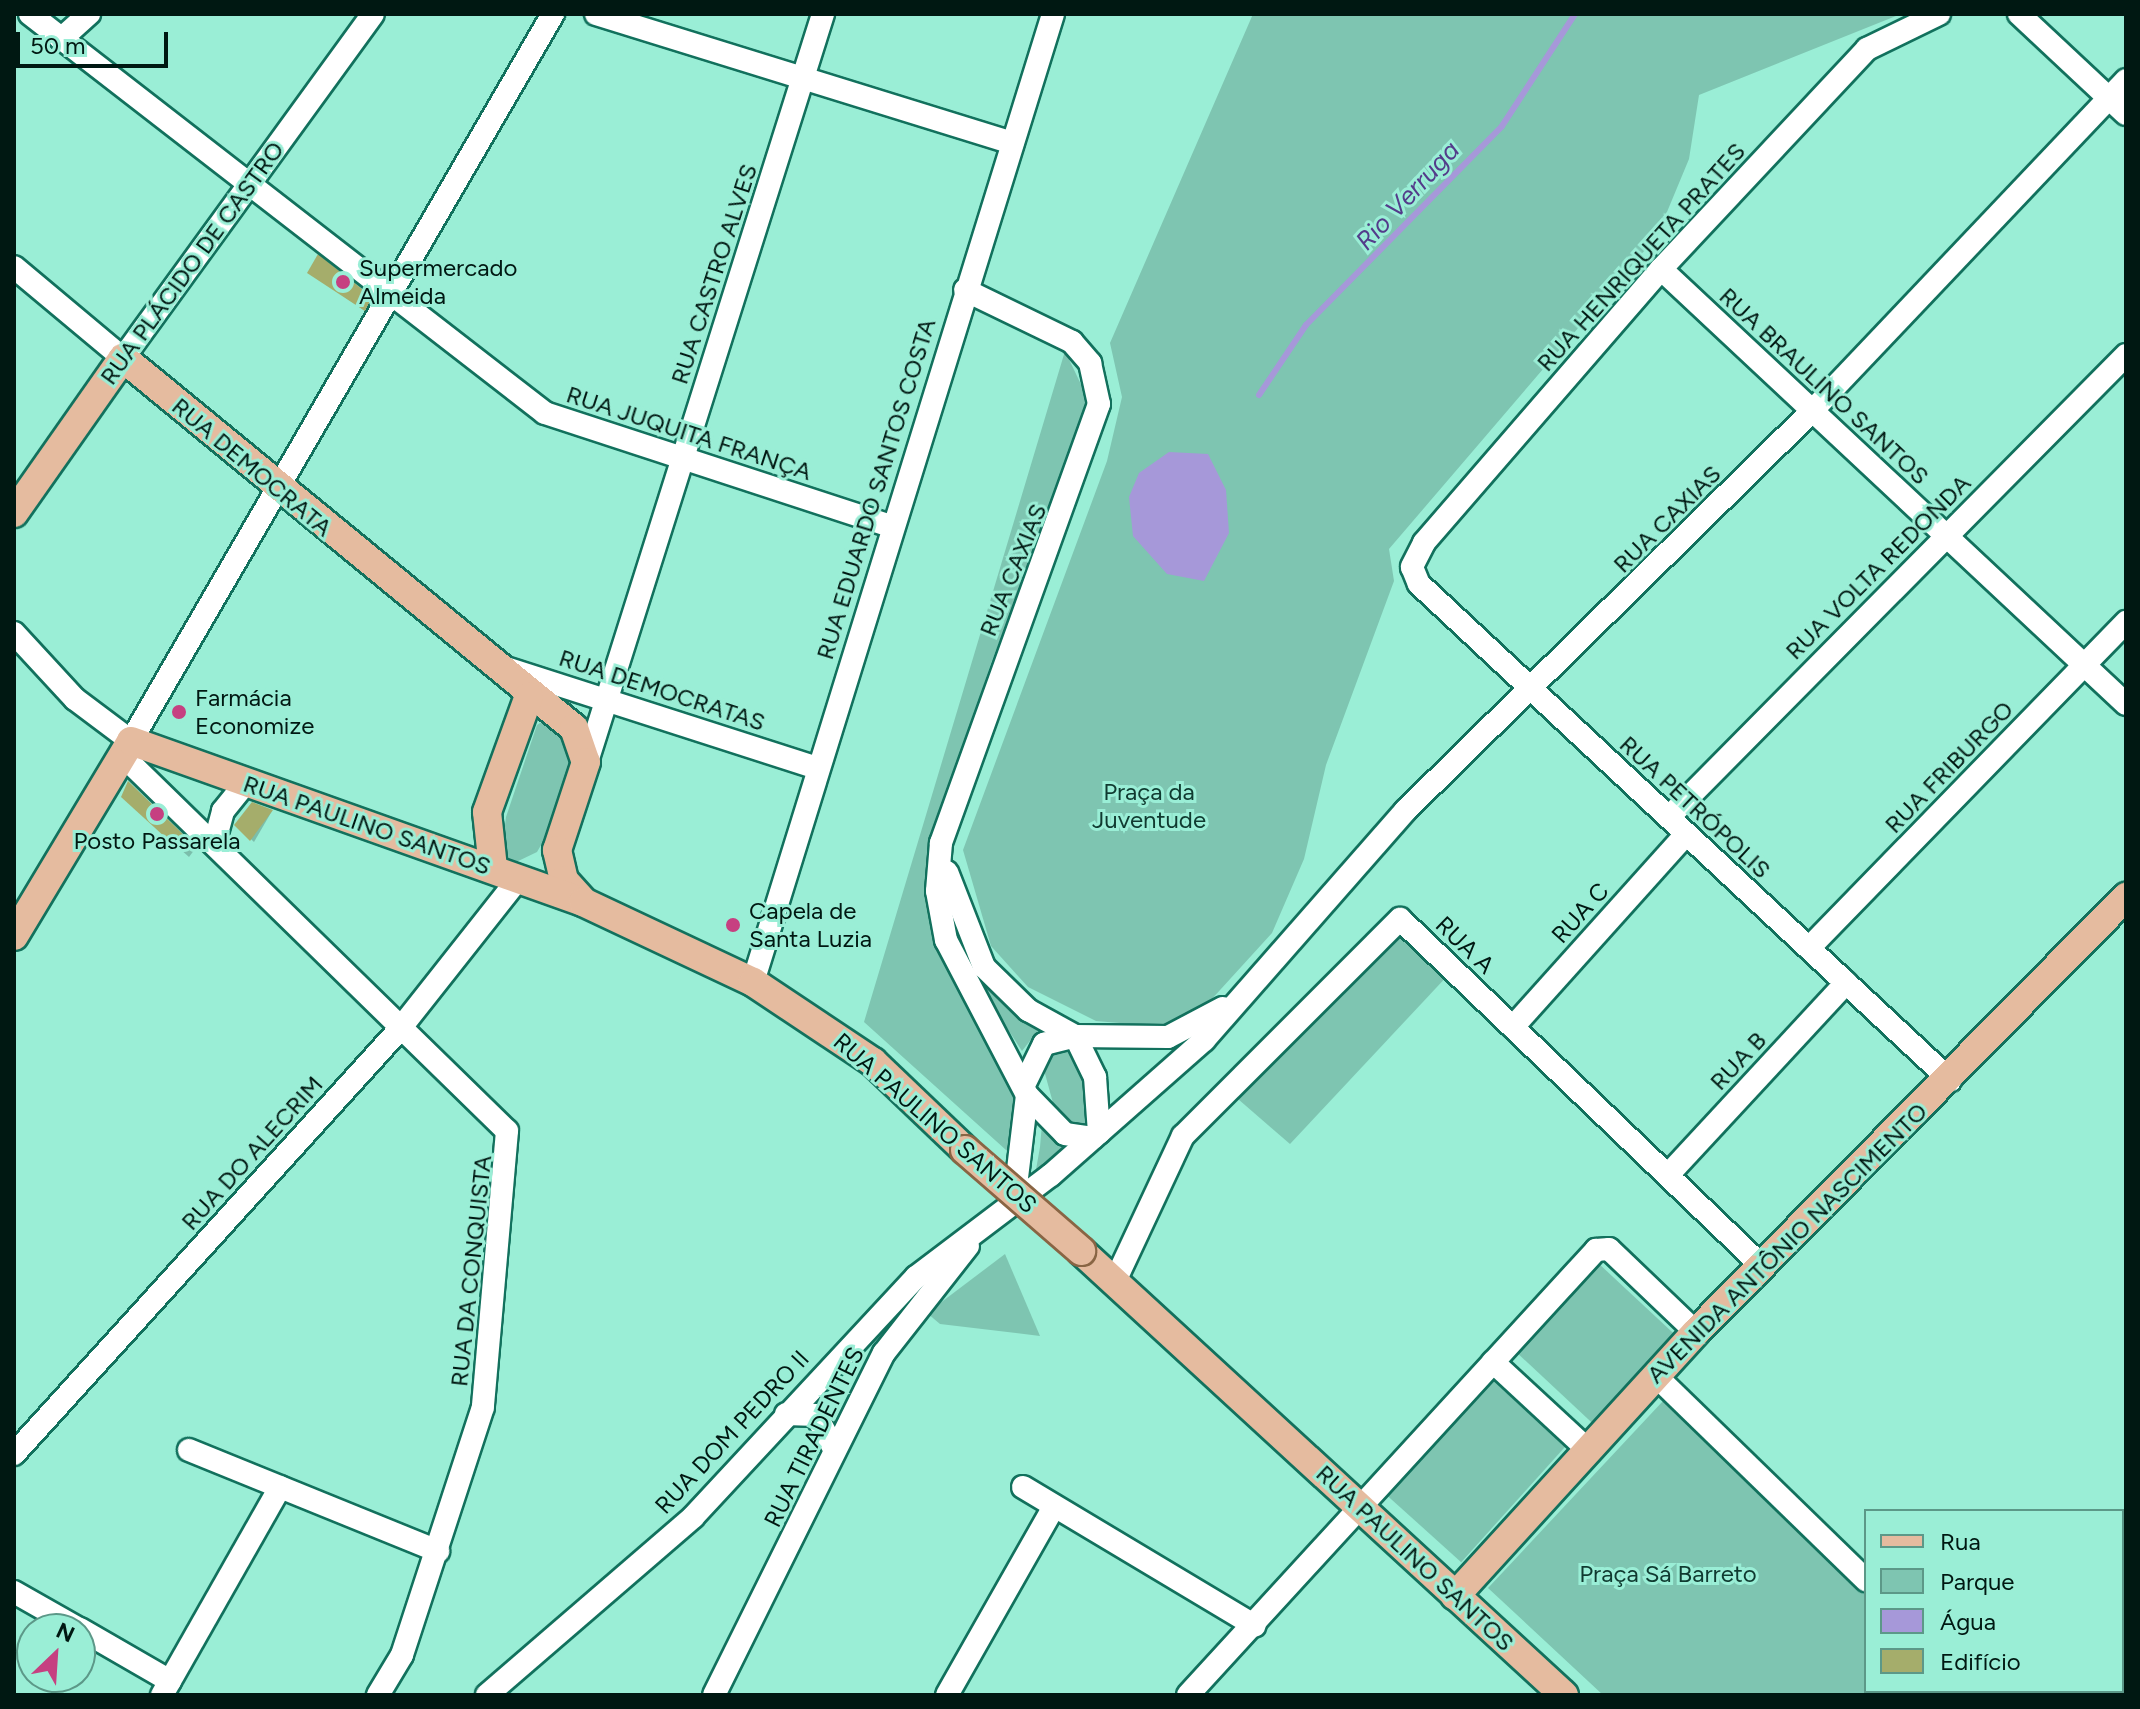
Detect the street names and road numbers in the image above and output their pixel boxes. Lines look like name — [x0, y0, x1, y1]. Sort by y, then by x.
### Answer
street label: RUA PLÁCIDO DE CASTRO — [94, 136, 290, 390]
street label: RUA HENRIQUETA PRATES — [1531, 137, 1751, 377]
street label: RUA CASTRO ALVES — [665, 160, 763, 388]
street label: RUA BRAULINO SANTOS — [1713, 282, 1935, 490]
street label: RUA EDUARDO SANTOS COSTA — [810, 315, 942, 663]
street label: RUA JUQUITA FRANÇA — [563, 380, 815, 486]
street label: RUA DEMOCRATA — [166, 392, 338, 542]
street label: RUA CAXIAS — [1607, 459, 1727, 579]
street label: RUA VOLTA REDONDA — [1780, 469, 1976, 665]
street label: RUA CAXIAS — [973, 500, 1053, 640]
street label: RUA DEMOCRATAS — [555, 643, 769, 737]
street label: RUA FRIBURGO — [1879, 695, 2019, 839]
street label: RUA PETRÓPOLIS — [1614, 730, 1776, 884]
street label: RUA PAULINO SANTOS — [240, 769, 494, 881]
street label: RUA C — [1545, 877, 1615, 949]
street label: RUA A — [1430, 910, 1500, 980]
street label: RUA B — [1704, 1026, 1772, 1096]
street label: RUA PAULINO SANTOS — [828, 1027, 1042, 1219]
street label: RUA DO ALECRIM — [175, 1070, 329, 1236]
street label: AVENIDA ANTÔNIO NASCIMENTO — [1641, 1097, 1933, 1389]
street label: RUA DA CONQUISTA — [445, 1154, 497, 1388]
street label: RUA TIRADENTES — [758, 1342, 870, 1532]
street label: RUA DOM PEDRO II — [649, 1344, 815, 1520]
street label: RUA PAULINO SANTOS — [1310, 1459, 1520, 1657]

